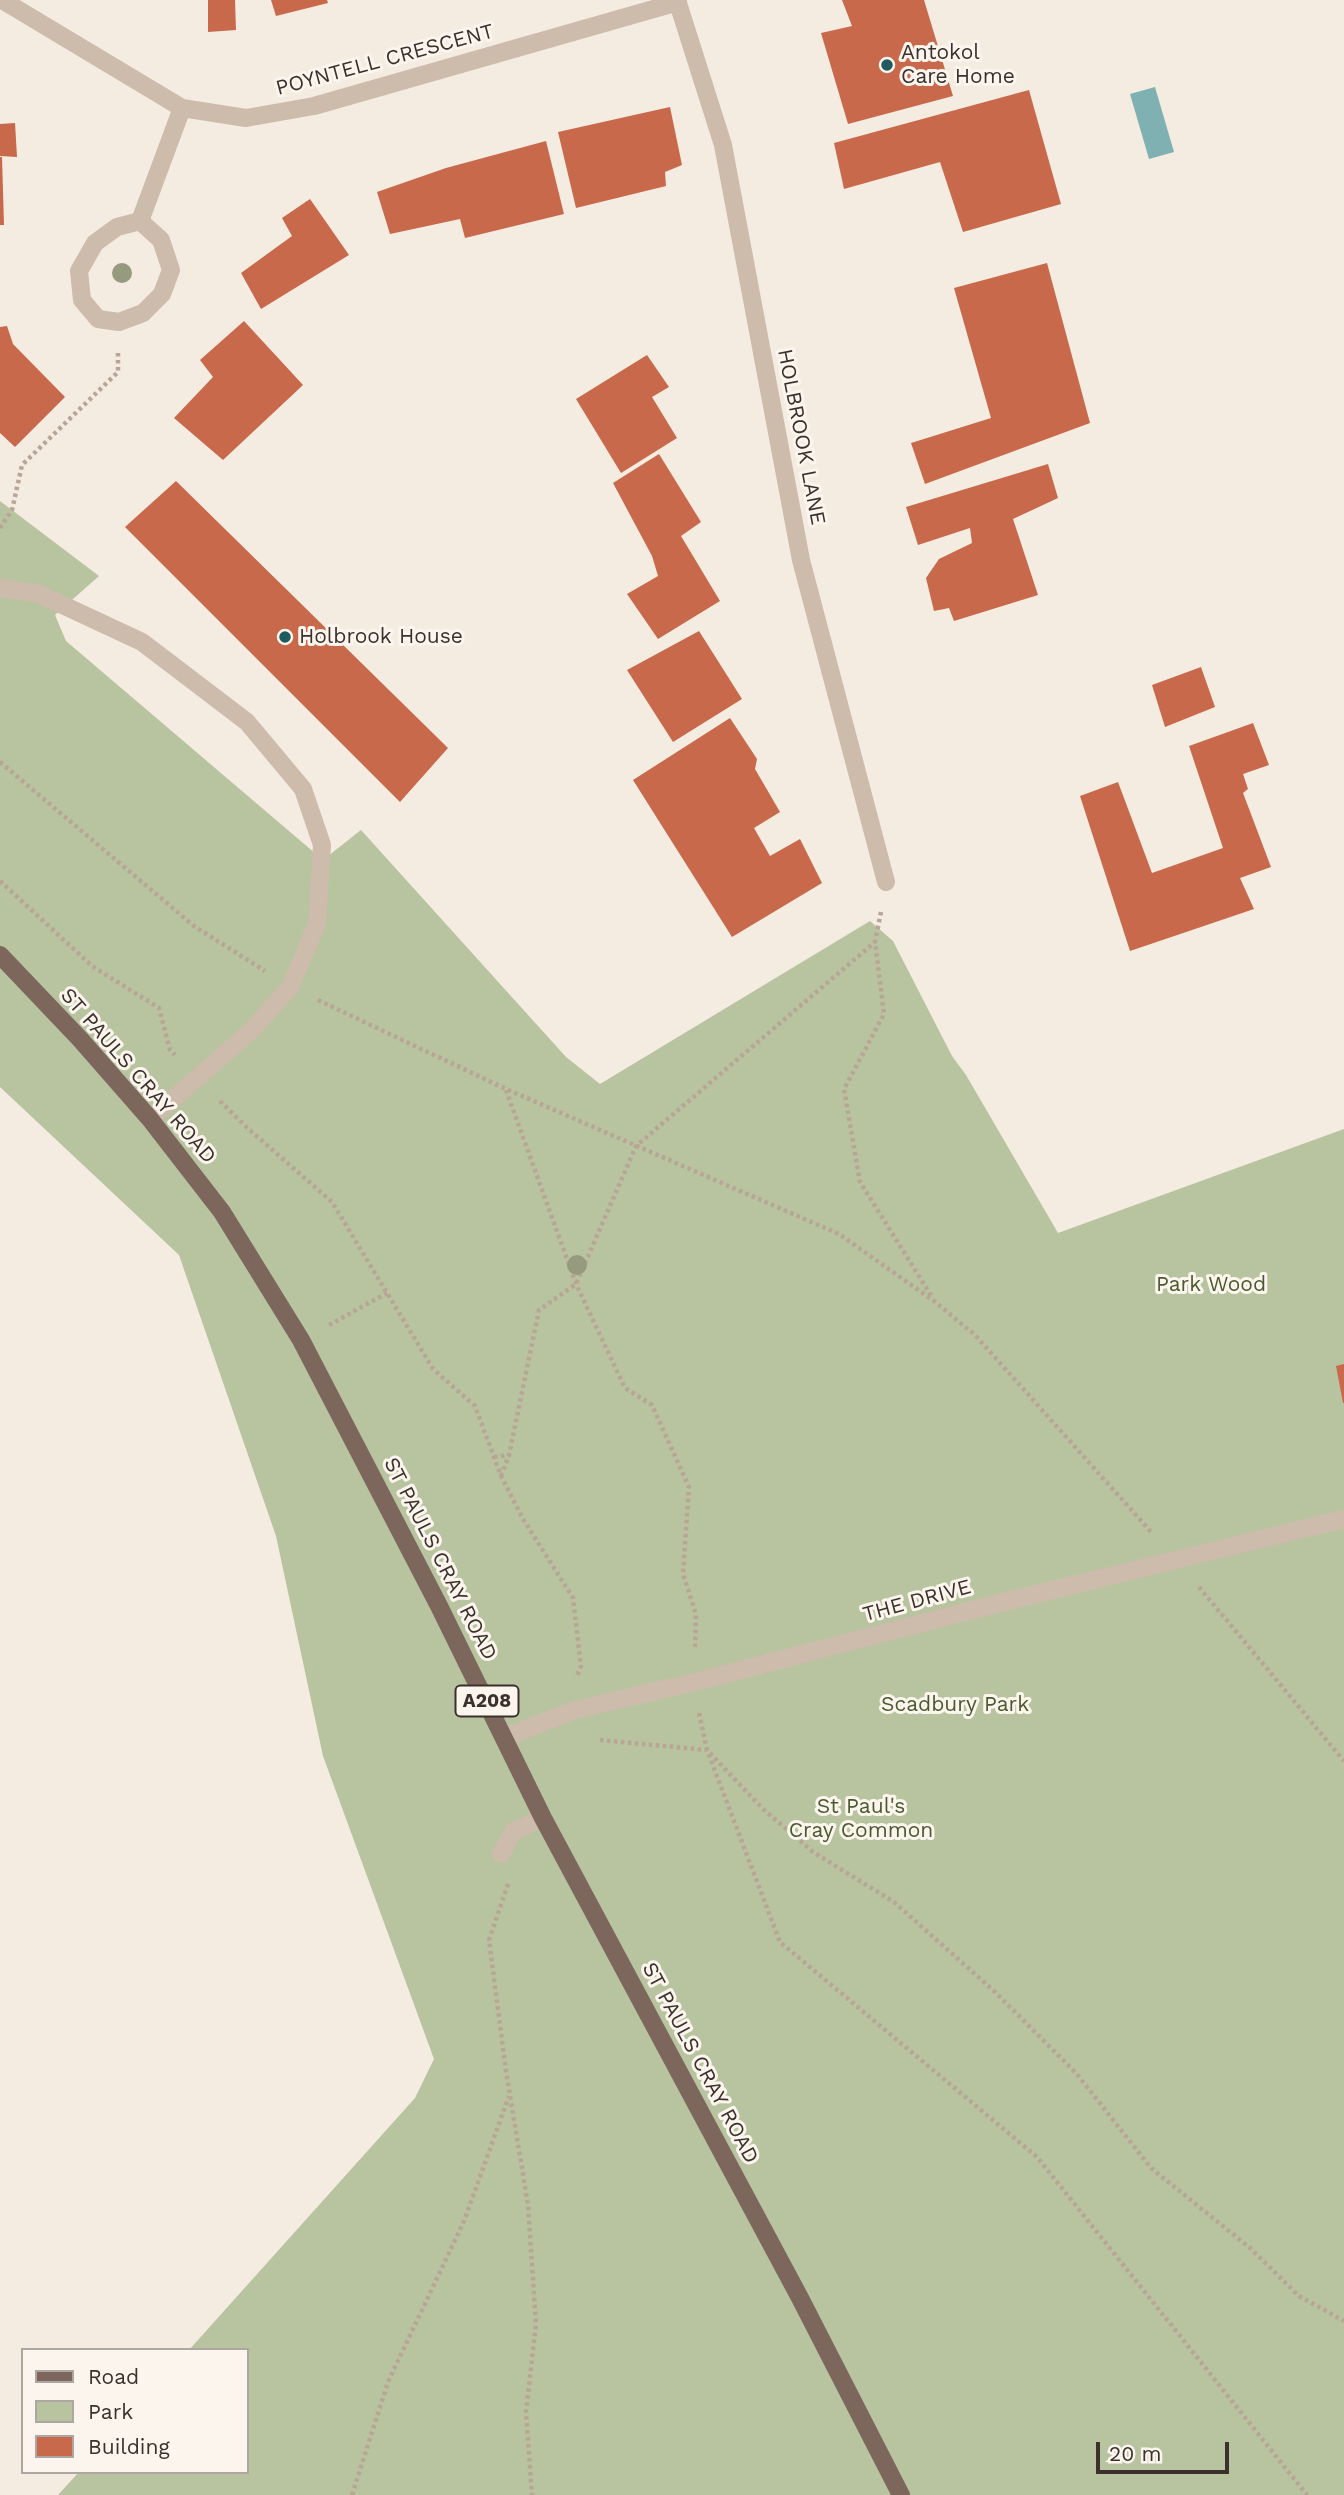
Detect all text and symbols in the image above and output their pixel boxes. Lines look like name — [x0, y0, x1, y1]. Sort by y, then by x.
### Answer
street label: POYNTELL CRESCENT — [273, 19, 497, 101]
place label: Antokol Care Home — [901, 40, 1015, 90]
marker: Antokol Care Home — [879, 57, 895, 73]
street label: HOLBROOK LANE — [772, 347, 830, 527]
place label: Holbrook House — [299, 624, 463, 650]
marker: Holbrook House — [277, 629, 293, 645]
street label: ST PAULS CRAY ROAD — [55, 983, 221, 1169]
park label: Park Wood — [1156, 1272, 1266, 1298]
street label: ST PAULS CRAY ROAD — [378, 1453, 502, 1665]
street label: THE DRIVE — [860, 1574, 974, 1628]
road number: A208 — [456, 1686, 518, 1716]
park label: Scadbury Park — [881, 1692, 1029, 1718]
park label: St Paul's Cray Common — [789, 1794, 933, 1844]
street label: ST PAULS CRAY ROAD — [636, 1958, 764, 2168]
legend — [21, 2348, 248, 2474]
text: Road — [88, 2364, 139, 2389]
text: Park — [88, 2399, 133, 2424]
scale bar — [1099, 2428, 1232, 2472]
text: Building — [88, 2434, 170, 2459]
text: 20 m — [1109, 2441, 1161, 2466]

